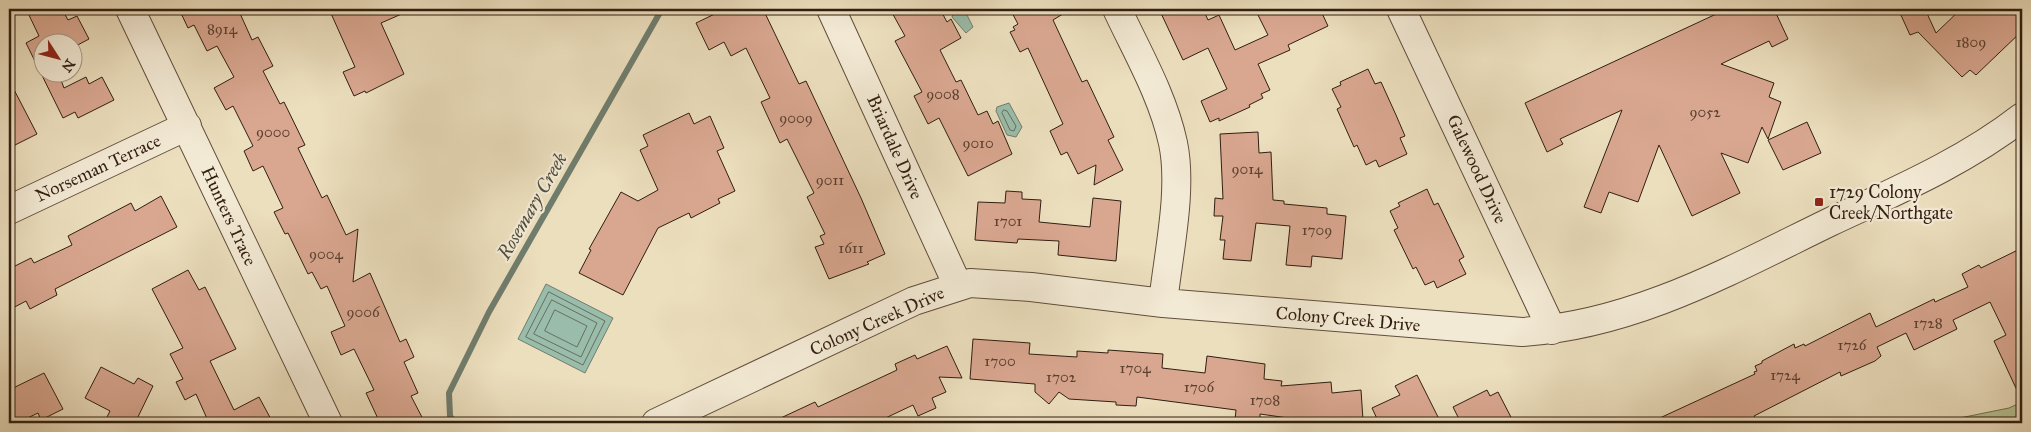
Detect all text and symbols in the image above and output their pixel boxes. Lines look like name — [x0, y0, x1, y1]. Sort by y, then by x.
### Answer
house number: 8914 — [207, 20, 238, 38]
north arrow — [32, 32, 82, 82]
house number: 1809 — [1956, 33, 1986, 51]
text: N — [58, 56, 78, 75]
house number: 9008 — [926, 85, 960, 103]
street label: Briardale Drive — [862, 91, 928, 203]
house number: 9052 — [1689, 103, 1721, 121]
house number: 9009 — [779, 109, 813, 127]
street label: Galewood Drive — [1442, 111, 1512, 227]
house number: 9000 — [256, 123, 290, 141]
street label: Norseman Terrace — [32, 129, 164, 207]
house number: 9010 — [962, 134, 994, 152]
water label: Rosemary Creek — [492, 148, 572, 264]
house number: 9014 — [1232, 160, 1263, 178]
street label: Hunters Trace — [196, 163, 262, 269]
house number: 9011 — [816, 171, 844, 189]
place label: 1729 Colony Creek/Northgate — [1829, 181, 1953, 225]
marker: 1729 Colony Creek/Northgate — [1813, 196, 1825, 208]
house number: 1701 — [994, 212, 1022, 230]
house number: 1709 — [1302, 221, 1332, 239]
house number: 1611 — [838, 239, 864, 257]
house number: 9004 — [309, 245, 344, 263]
street label: Colony Creek Drive — [806, 282, 948, 360]
street label: Colony Creek Drive — [1275, 302, 1421, 336]
house number: 9006 — [346, 303, 381, 321]
house number: 1728 — [1913, 314, 1943, 332]
house number: 1726 — [1837, 336, 1868, 354]
house number: 1700 — [984, 352, 1016, 370]
house number: 1704 — [1119, 359, 1151, 377]
house number: 1724 — [1770, 366, 1800, 384]
house number: 1702 — [1046, 368, 1077, 386]
house number: 1706 — [1184, 378, 1215, 396]
house number: 1708 — [1250, 391, 1280, 409]

